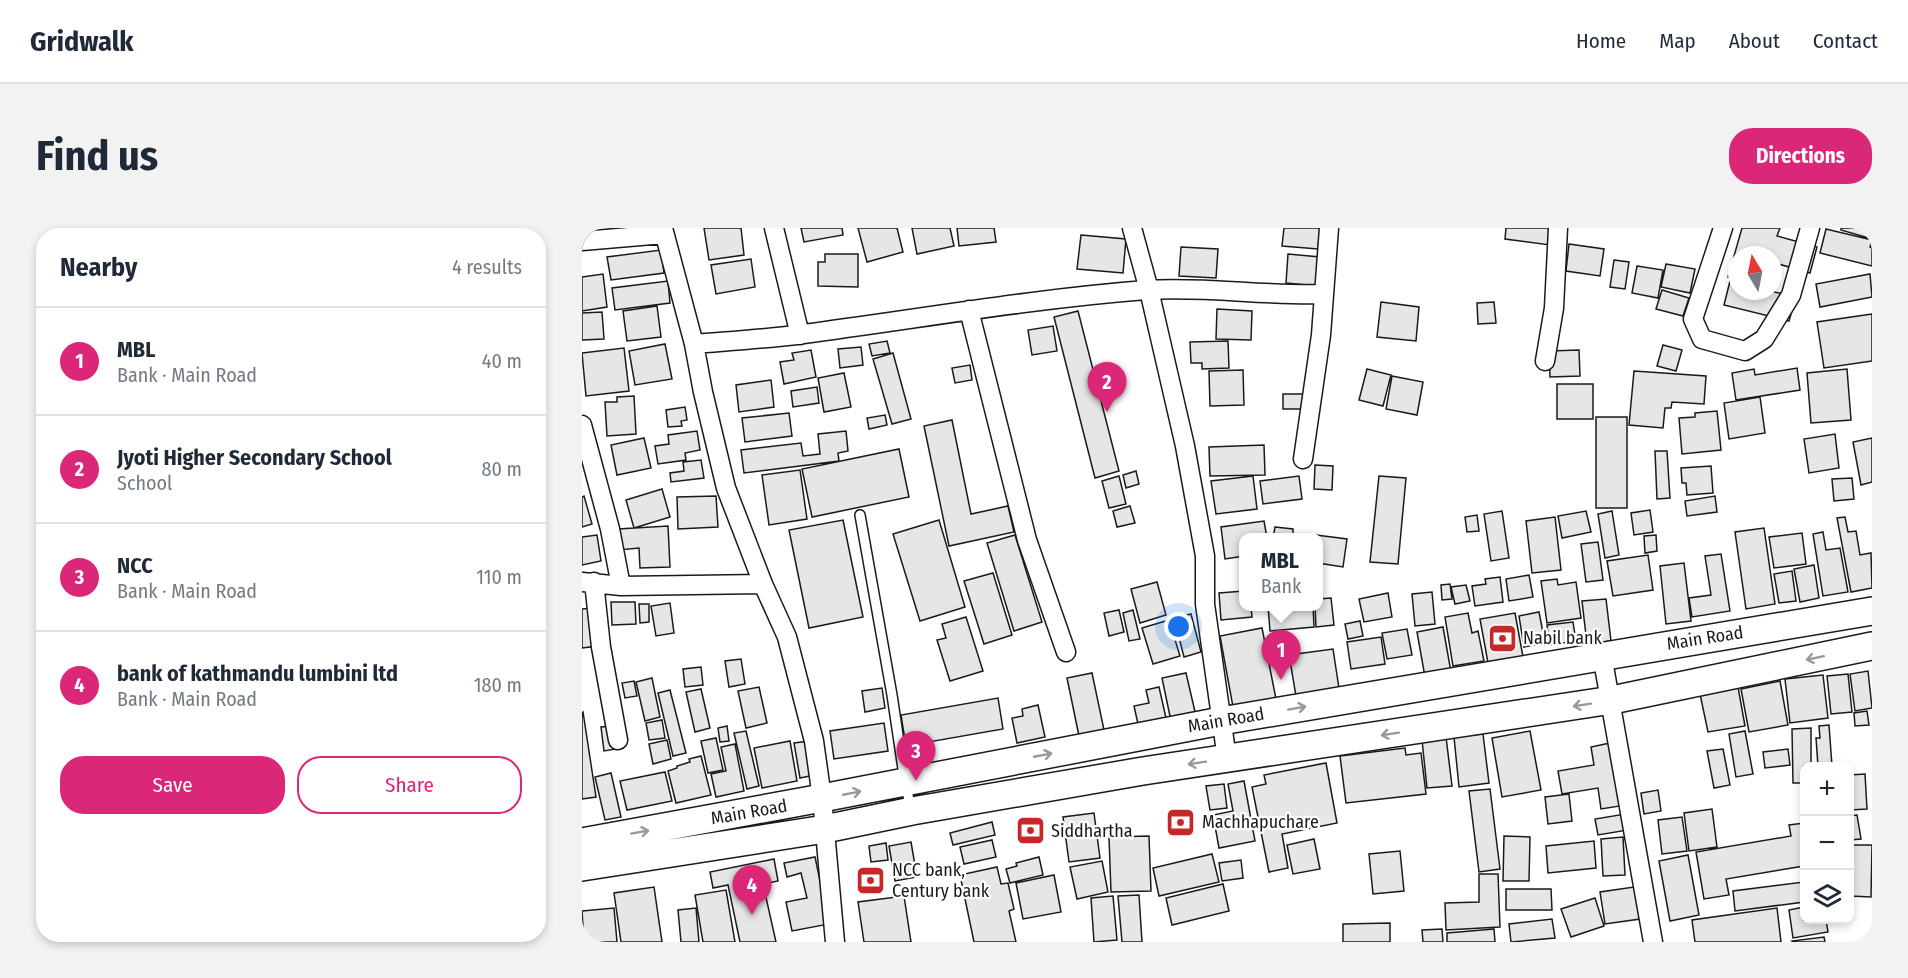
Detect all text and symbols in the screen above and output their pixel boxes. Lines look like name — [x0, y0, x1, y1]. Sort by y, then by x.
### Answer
text: Gridwalk — [30, 25, 134, 58]
text: Home — [1576, 28, 1626, 54]
text: Map — [1659, 28, 1696, 54]
text: About — [1729, 28, 1780, 54]
text: Contact — [1813, 28, 1878, 54]
button: Directions — [1729, 128, 1872, 184]
text: Find us — [36, 131, 158, 181]
north arrow — [1728, 246, 1782, 300]
text: Nearby — [60, 252, 137, 283]
text: 4 results — [452, 255, 522, 279]
text: MBL — [117, 336, 155, 363]
text: 1 — [75, 349, 84, 373]
text: 40 m — [482, 349, 522, 373]
pin: 2 — [1088, 362, 1126, 412]
text: Bank · Main Road — [117, 363, 257, 387]
text: Jyoti Higher Secondary School — [117, 444, 392, 471]
text: 2 — [75, 457, 84, 481]
text: 80 m — [482, 457, 522, 481]
text: School — [117, 471, 172, 495]
popup — [1239, 533, 1323, 611]
text: MBL — [1261, 547, 1299, 574]
text: NCC — [117, 552, 153, 579]
text: 3 — [75, 565, 84, 589]
text: 110 m — [476, 565, 522, 589]
text: Bank — [1261, 574, 1301, 598]
text: Bank · Main Road — [117, 579, 257, 603]
your location — [1164, 612, 1193, 641]
street label: Main Road — [1665, 621, 1745, 655]
bank icon: Nabil bank — [1486, 622, 1518, 654]
place label: Nabil bank — [1523, 627, 1603, 649]
pin: 1 — [1262, 630, 1300, 680]
one-way arrow — [1805, 653, 1825, 664]
text: bank of kathmandu lumbini ltd — [117, 660, 398, 687]
text: 4 — [74, 673, 85, 697]
text: 180 m — [474, 673, 522, 697]
text: Bank · Main Road — [117, 687, 257, 711]
one-way arrow — [1573, 699, 1593, 710]
street label: Main Road — [1186, 702, 1266, 738]
one-way arrow — [1287, 702, 1306, 713]
one-way arrow — [1380, 728, 1400, 739]
pin: 3 — [896, 732, 936, 781]
one-way arrow — [1033, 749, 1053, 760]
button: Save — [60, 756, 285, 814]
button: Share — [297, 756, 522, 814]
one-way arrow — [1187, 758, 1207, 769]
map controls — [1800, 762, 1854, 924]
button: + — [1800, 762, 1854, 816]
one-way arrow — [842, 787, 861, 798]
street label: Main Road — [709, 794, 789, 830]
bank icon: Machhapuchare — [1165, 806, 1197, 838]
place label: Machhapuchare — [1202, 811, 1319, 833]
bank icon: Siddhartha — [1014, 815, 1046, 847]
button: − — [1800, 816, 1854, 870]
place label: Siddhartha — [1051, 820, 1133, 842]
one-way arrow — [629, 826, 649, 837]
place label: NCC bank, Century bank — [892, 859, 990, 902]
bank icon: NCC bank, Century bank — [855, 864, 887, 896]
pin: 4 — [732, 866, 772, 915]
button: layers — [1800, 870, 1854, 924]

